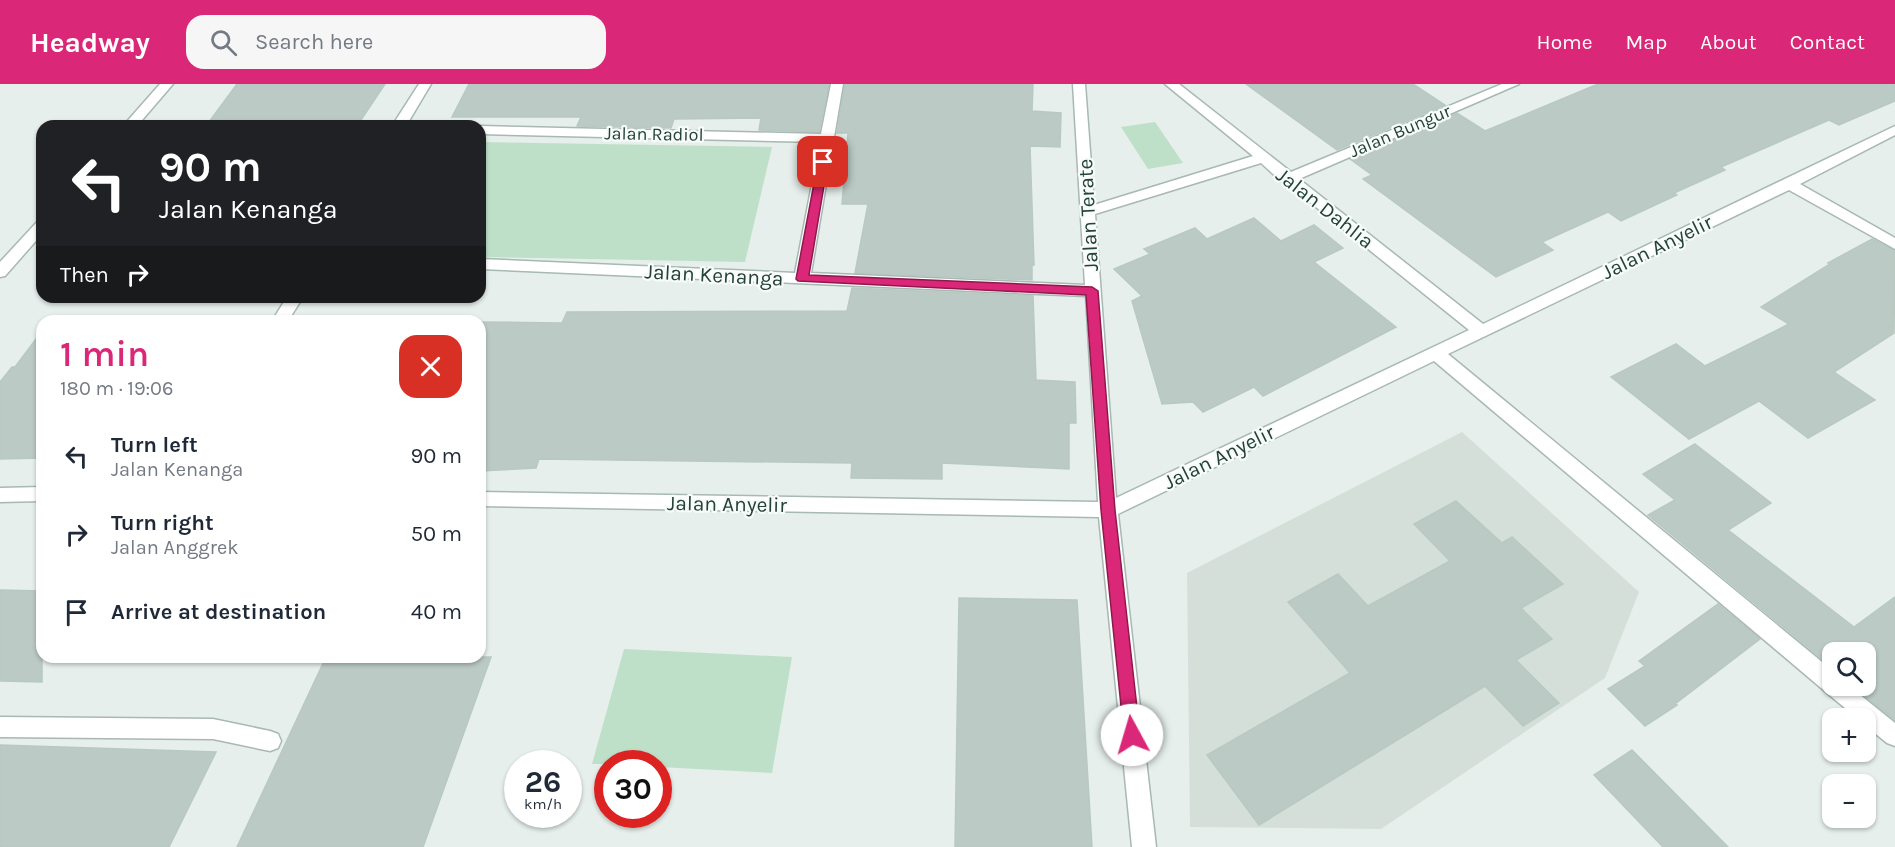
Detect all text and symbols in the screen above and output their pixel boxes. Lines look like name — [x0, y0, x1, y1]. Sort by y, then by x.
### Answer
search box — [186, 15, 606, 69]
text: Headway — [30, 26, 150, 59]
icon: search — [207, 26, 240, 59]
text: Search here — [255, 29, 373, 55]
text: Home — [1537, 30, 1593, 54]
text: Map — [1626, 30, 1667, 54]
text: About — [1700, 30, 1757, 54]
text: Contact — [1790, 30, 1865, 54]
street label: Jalan Bungur — [1346, 100, 1454, 162]
street label: Jalan Radiol — [604, 122, 704, 146]
pin — [797, 136, 848, 187]
text: 90 m — [159, 142, 262, 192]
icon: left — [60, 144, 138, 222]
icon: arrive — [806, 145, 839, 178]
street label: Jalan Terate — [1073, 158, 1103, 272]
street label: Jalan Dahlia — [1272, 163, 1378, 253]
text: Jalan Kenanga — [159, 193, 338, 225]
street label: Jalan Anyelir — [1598, 210, 1717, 284]
icon: right — [121, 258, 154, 291]
street label: Jalan Kenanga — [644, 259, 784, 291]
text: Then — [60, 262, 109, 288]
text: 1 min — [60, 333, 149, 375]
button: close — [399, 335, 462, 398]
text: 180 m · 19:06 — [60, 377, 173, 400]
street label: Jalan Anyelir — [1160, 420, 1279, 494]
text: Turn left — [111, 432, 198, 458]
icon: left — [60, 440, 93, 473]
text: 90 m — [410, 443, 462, 469]
text: Jalan Kenanga — [111, 458, 243, 481]
street label: Jalan Anyelir — [667, 491, 788, 517]
text: Turn right — [111, 510, 214, 536]
icon: right — [60, 518, 93, 551]
text: 50 m — [411, 521, 462, 547]
text: Jalan Anggrek — [111, 536, 238, 559]
icon: arrive — [60, 596, 93, 629]
text: Arrive at destination — [111, 599, 326, 625]
text: 40 m — [411, 599, 462, 625]
map controls — [1822, 642, 1876, 828]
button: search — [1822, 642, 1876, 696]
position arrow — [1100, 703, 1164, 767]
button: + — [1822, 708, 1876, 762]
speed limit sign: 30 — [594, 750, 672, 828]
text: 26 — [525, 764, 561, 800]
button: − — [1822, 774, 1876, 828]
text: km/h — [524, 795, 562, 813]

